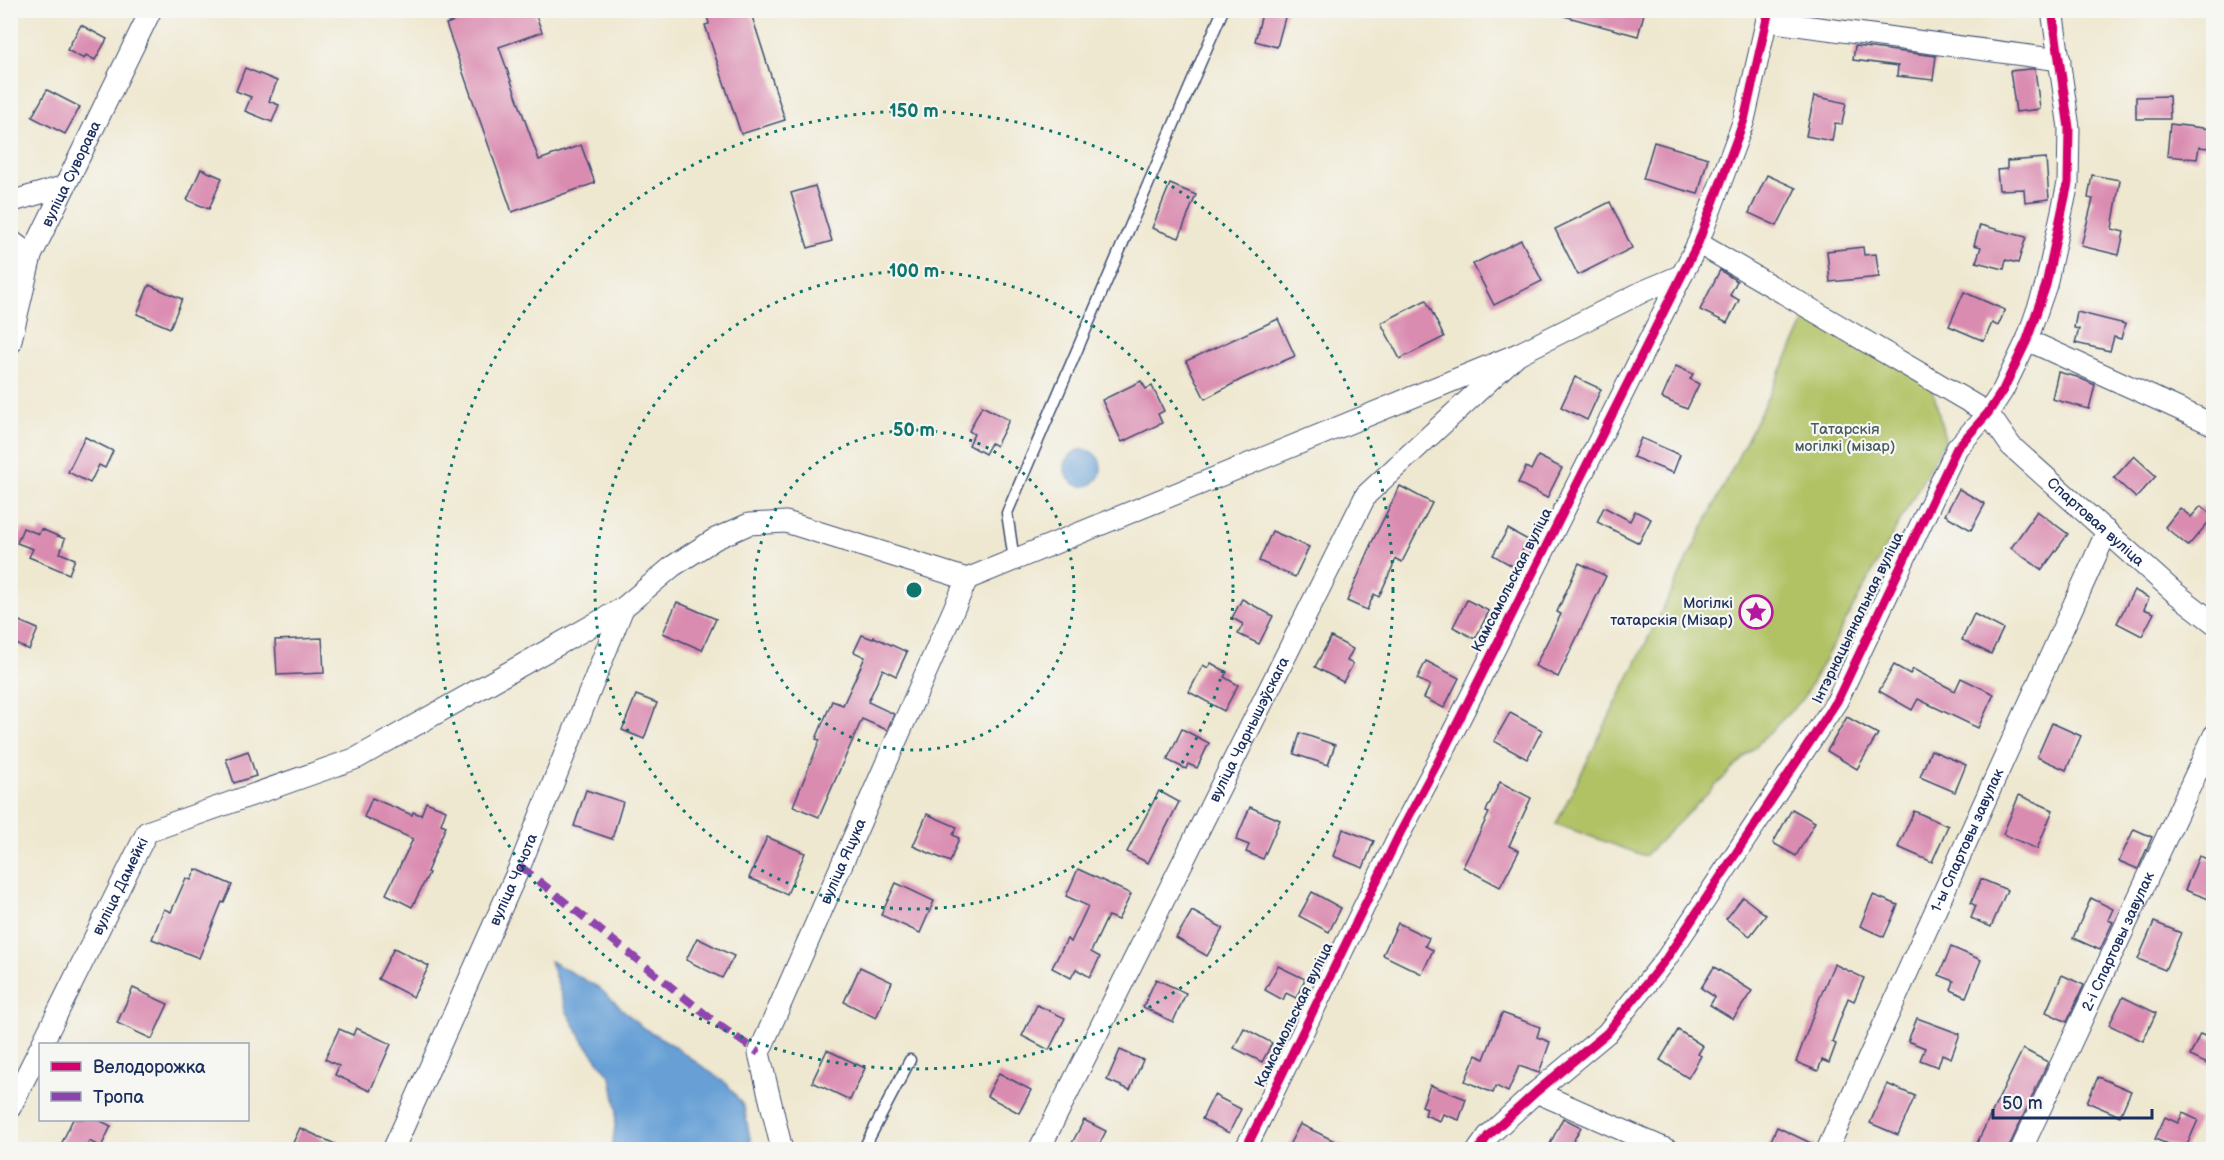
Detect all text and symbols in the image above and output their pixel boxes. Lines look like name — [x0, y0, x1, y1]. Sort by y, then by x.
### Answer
text: 150 m — [889, 101, 939, 122]
street label: вуліца Суворава — [37, 117, 105, 230]
text: 100 m — [889, 261, 939, 282]
text: 50 m — [893, 420, 935, 441]
park label: Татарскія могілкі (мізар) — [1795, 420, 1895, 456]
street label: Спартовая вуліца — [2043, 473, 2148, 570]
street label: Камсамольская вуліца — [1467, 505, 1557, 655]
street label: Інтэрнацыянальная вуліца — [1808, 529, 1908, 707]
centre of rings — [904, 580, 924, 600]
place label: Могілкі татарскія (Мізар) — [1610, 594, 1733, 630]
place icon: Могілкі татарскія (Мізар) — [1738, 594, 1774, 630]
street label: вуліца Чарнышэўскага — [1205, 654, 1293, 805]
street label: 1-ы Спартовы завулак — [1926, 765, 2008, 915]
street label: вуліца Яцука — [816, 815, 870, 907]
street label: вуліца Чачота — [485, 831, 542, 929]
street label: вуліца Дамейкі — [88, 834, 152, 938]
street label: 2-і Спартовы завулак — [2077, 869, 2159, 1014]
street label: Камсамольская вуліца — [1251, 939, 1337, 1091]
legend — [39, 1043, 249, 1121]
text: Велодорожка — [93, 1057, 206, 1078]
scale bar — [1993, 1082, 2152, 1120]
text: Тропа — [93, 1087, 144, 1108]
text: 50 m — [2002, 1093, 2043, 1114]

